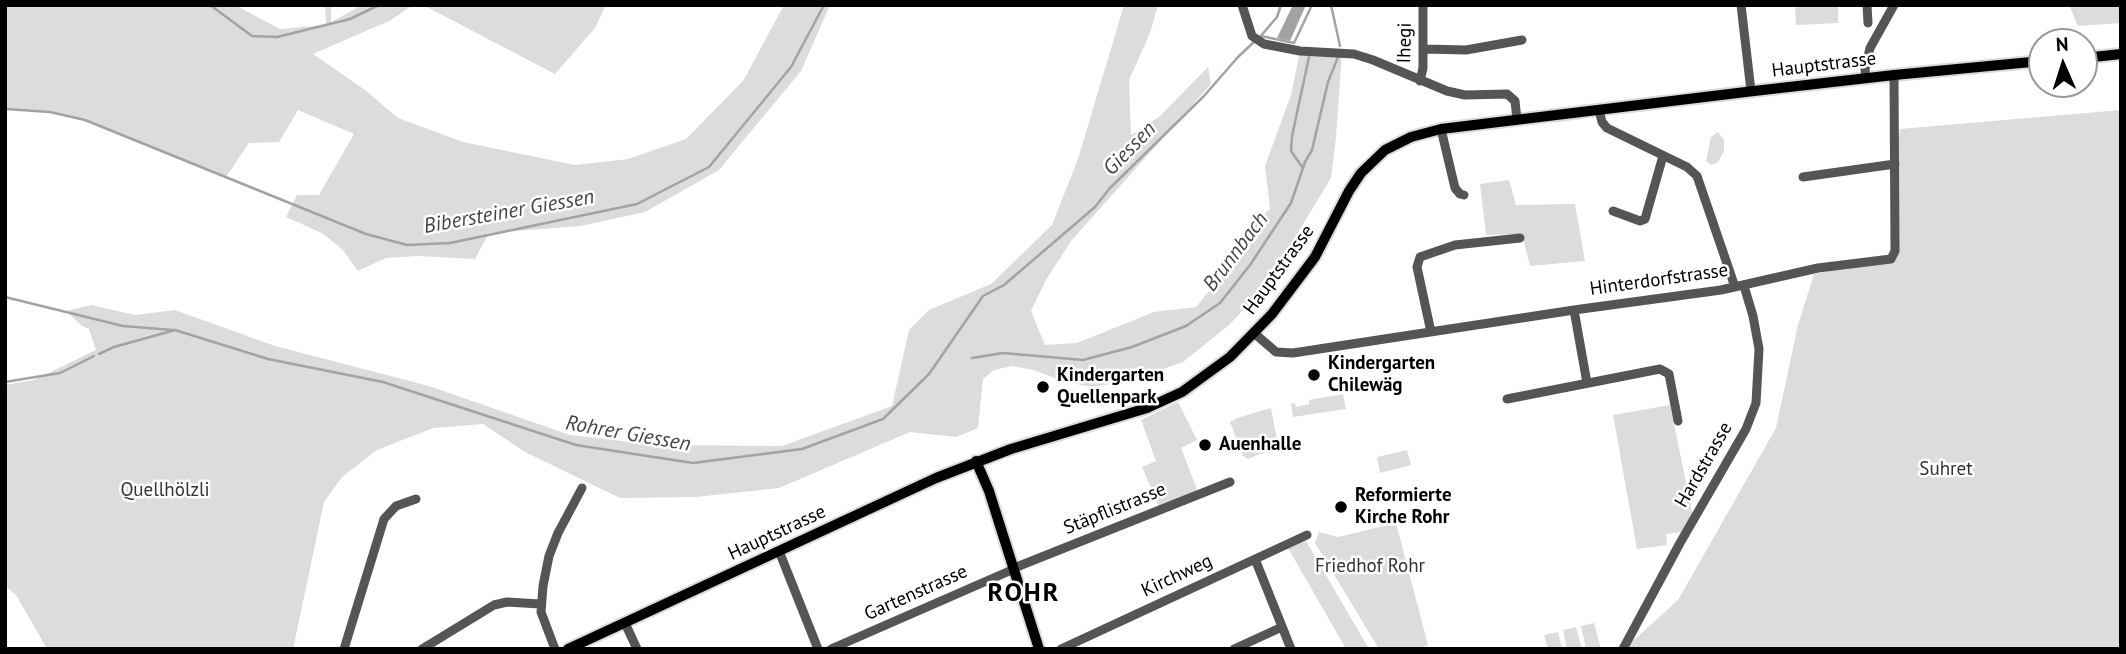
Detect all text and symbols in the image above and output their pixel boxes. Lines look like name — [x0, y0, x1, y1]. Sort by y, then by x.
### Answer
street label: Ihegi — [1393, 22, 1417, 64]
north arrow — [2028, 28, 2098, 98]
text: N — [2055, 32, 2069, 56]
street label: Hauptstrasse — [1770, 47, 1878, 83]
water label: Giessen — [1098, 117, 1162, 181]
water label: Bibersteiner Giessen — [422, 185, 596, 239]
water label: Brunnbach — [1198, 208, 1274, 296]
street label: Hauptstrasse — [1239, 221, 1319, 319]
street label: Hinterdorfstrasse — [1588, 259, 1730, 301]
place label: Kindergarten Chilewäg — [1328, 353, 1435, 397]
place label: Kindergarten Quellenpark — [1057, 365, 1164, 409]
marker: Kindergarten Chilewäg — [1306, 367, 1322, 383]
marker: Kindergarten Quellenpark — [1035, 379, 1051, 395]
water label: Rohrer Giessen — [564, 411, 692, 457]
street label: Hardstrasse — [1670, 418, 1738, 512]
place label: Auenhalle — [1219, 434, 1301, 456]
marker: Auenhalle — [1197, 437, 1213, 453]
park label: Suhret — [1919, 459, 1973, 481]
street label: Stäpflistrasse — [1060, 478, 1170, 540]
park label: Quellhölzli — [120, 480, 210, 502]
place label: Reformierte Kirche Rohr — [1355, 485, 1452, 529]
marker: Reformierte Kirche Rohr — [1333, 499, 1349, 515]
street label: Hauptstrasse — [725, 500, 829, 566]
street label: Kirchweg — [1138, 550, 1216, 602]
park label: Friedhof Rohr — [1315, 556, 1425, 578]
street label: Gartenstrasse — [861, 560, 971, 626]
district label: ROHR — [988, 578, 1060, 610]

